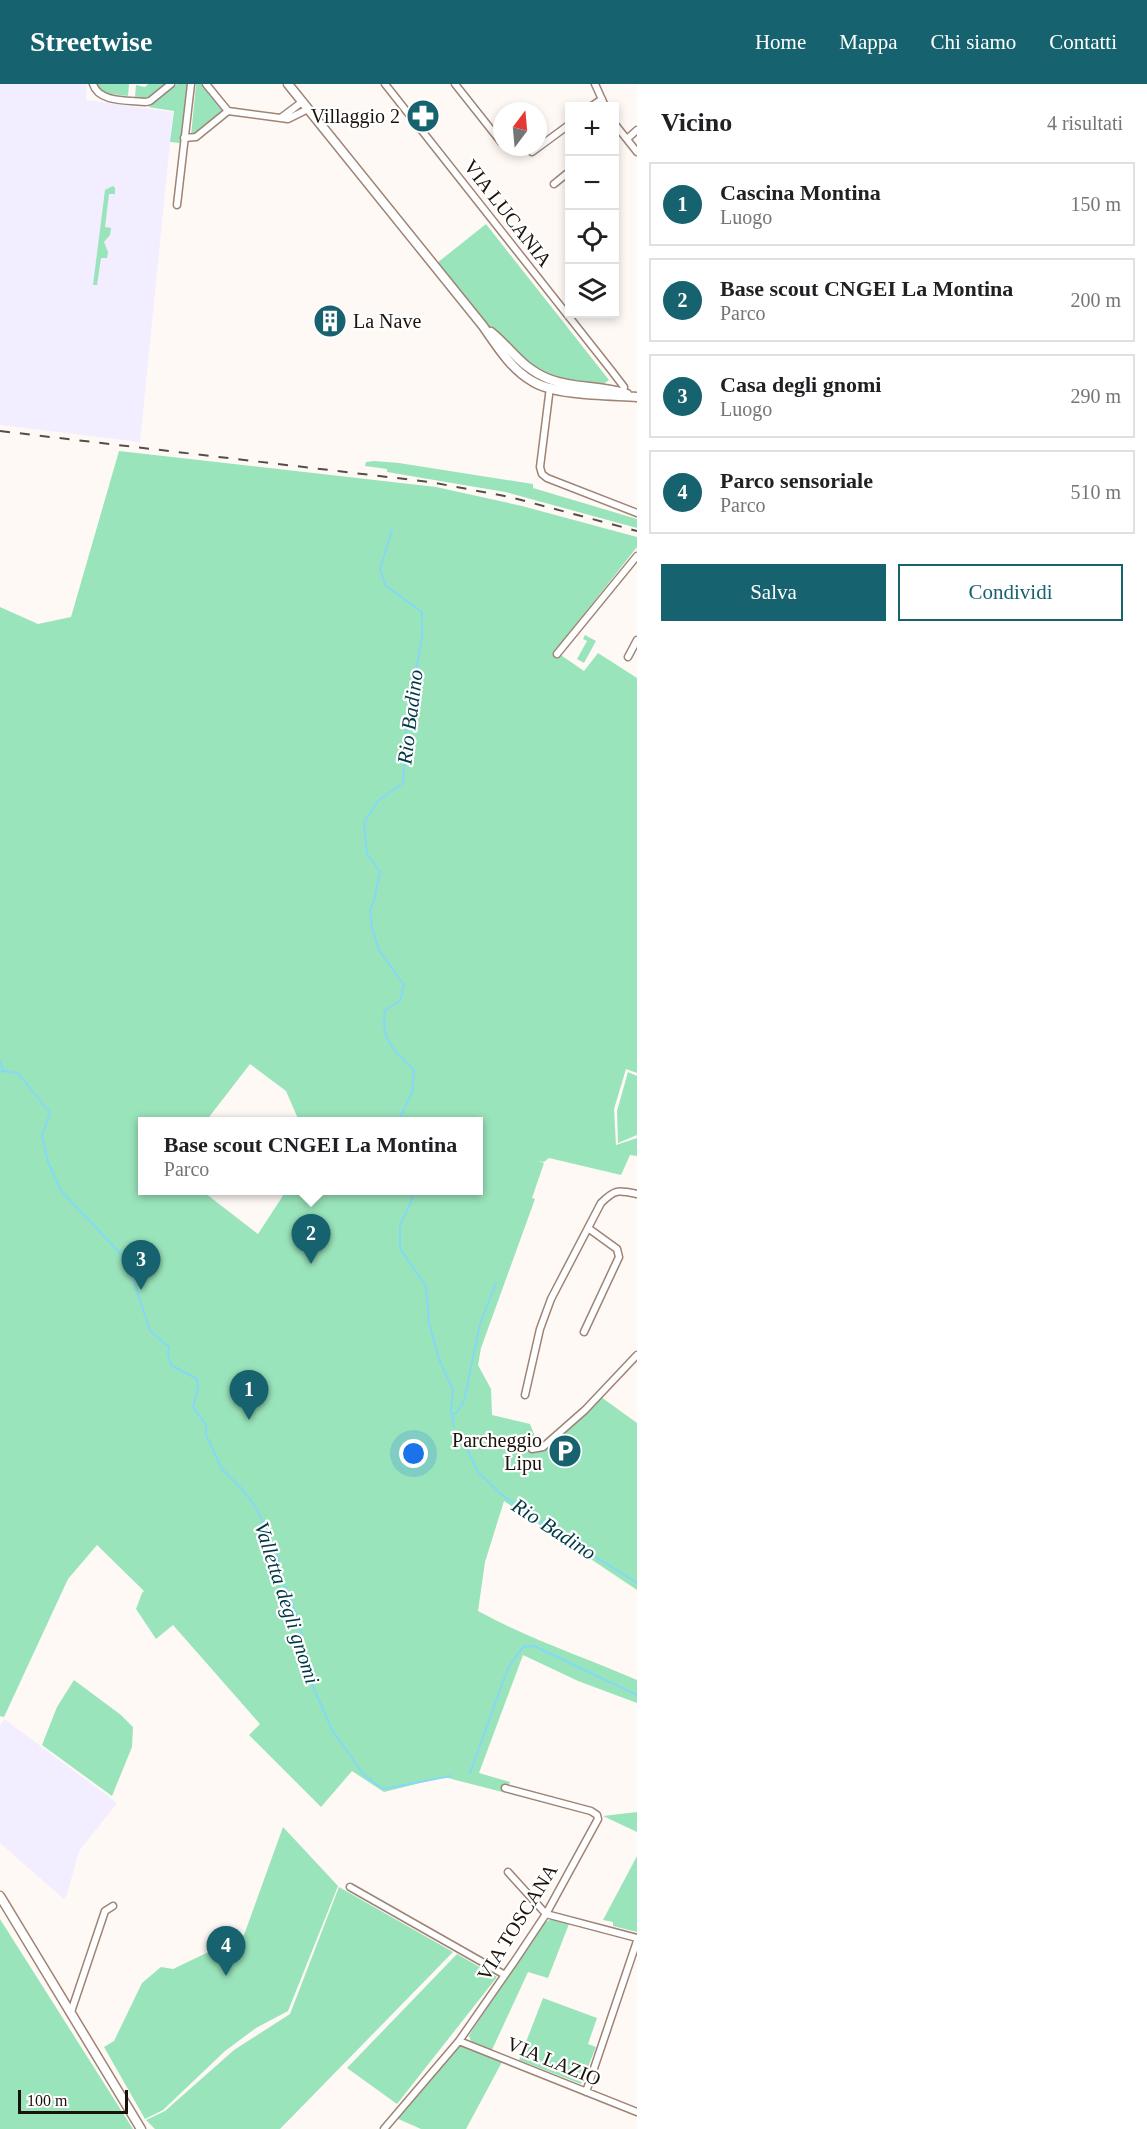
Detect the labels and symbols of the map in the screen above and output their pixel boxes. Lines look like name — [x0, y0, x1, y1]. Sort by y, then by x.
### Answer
pharmacy icon: Villaggio 2 — [405, 98, 441, 134]
north arrow — [493, 102, 547, 156]
place label: Villaggio 2 — [311, 105, 400, 128]
street label: VIA LUCANIA — [459, 155, 557, 271]
building icon: La Nave — [312, 303, 348, 339]
place label: La Nave — [353, 310, 421, 332]
water label: Rio Badino — [392, 668, 428, 767]
pin: 2 — [292, 1214, 330, 1264]
pin: 3 — [122, 1240, 160, 1290]
pin: 1 — [230, 1370, 268, 1420]
place label: Parcheggio Lipu — [452, 1429, 542, 1475]
parking icon: Parcheggio Lipu — [547, 1433, 583, 1469]
your location — [399, 1439, 428, 1468]
water label: Rio Badino — [507, 1492, 600, 1565]
water label: Valletta degli gnomi — [249, 1519, 325, 1687]
street label: VIA TOSCANA — [472, 1859, 562, 1984]
pin: 4 — [206, 1926, 246, 1976]
street label: VIA LAZIO — [504, 2032, 604, 2090]
scale bar — [18, 2087, 128, 2114]

